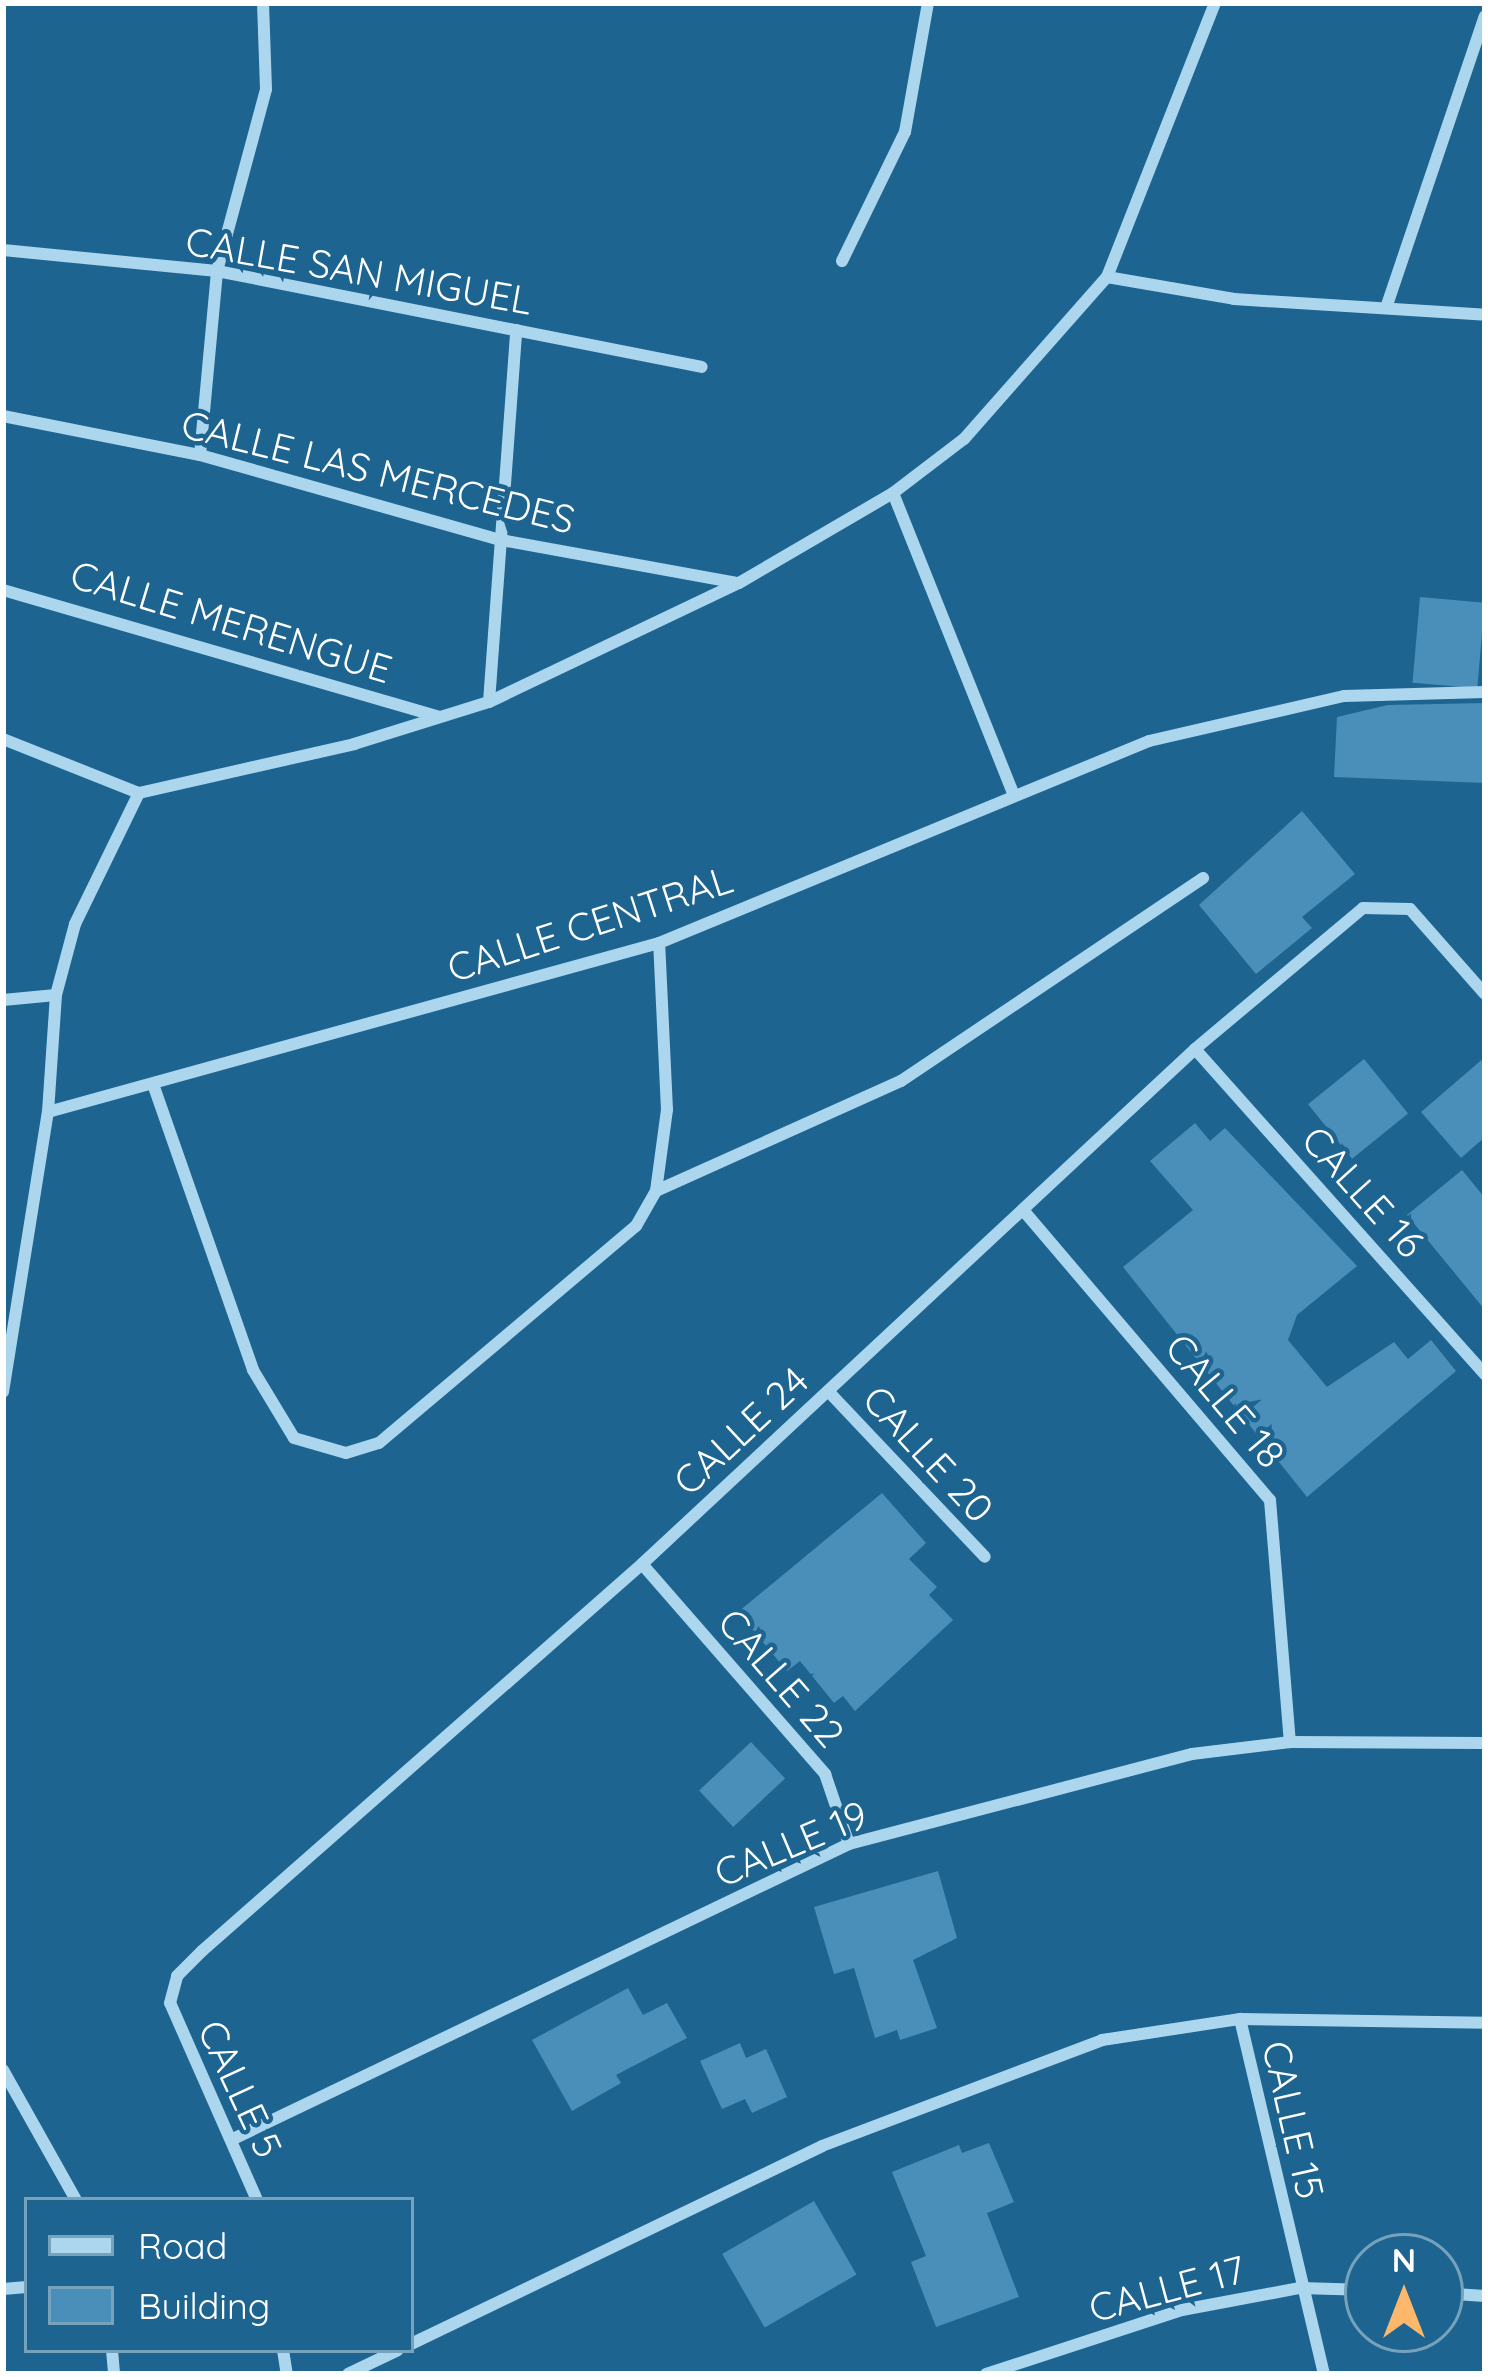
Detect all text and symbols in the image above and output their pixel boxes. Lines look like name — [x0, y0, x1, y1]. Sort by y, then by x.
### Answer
street label: CALLE SAN MIGUEL — [182, 217, 536, 325]
street label: CALLE LAS MERCEDES — [177, 400, 579, 544]
street label: CALLE MERENGUE — [65, 551, 397, 693]
street label: CALLE CENTRAL — [442, 856, 738, 992]
street label: CALLE 16 — [1292, 1117, 1434, 1267]
street label: CALLE 18 — [1155, 1324, 1295, 1478]
street label: CALLE 24 — [664, 1357, 818, 1505]
street label: CALLE 20 — [853, 1376, 1003, 1532]
street label: CALLE 22 — [708, 1599, 854, 1757]
street label: CALLE 19 — [708, 1791, 874, 1897]
street label: CALLE 5 — [188, 2013, 292, 2165]
street label: CALLE 15 — [1252, 2036, 1334, 2204]
legend — [24, 2197, 414, 2353]
text: Road — [138, 2223, 227, 2268]
north arrow — [1344, 2233, 1464, 2353]
text: N — [1392, 2239, 1416, 2280]
street label: CALLE 17 — [1084, 2246, 1250, 2332]
text: Building — [138, 2283, 270, 2328]

